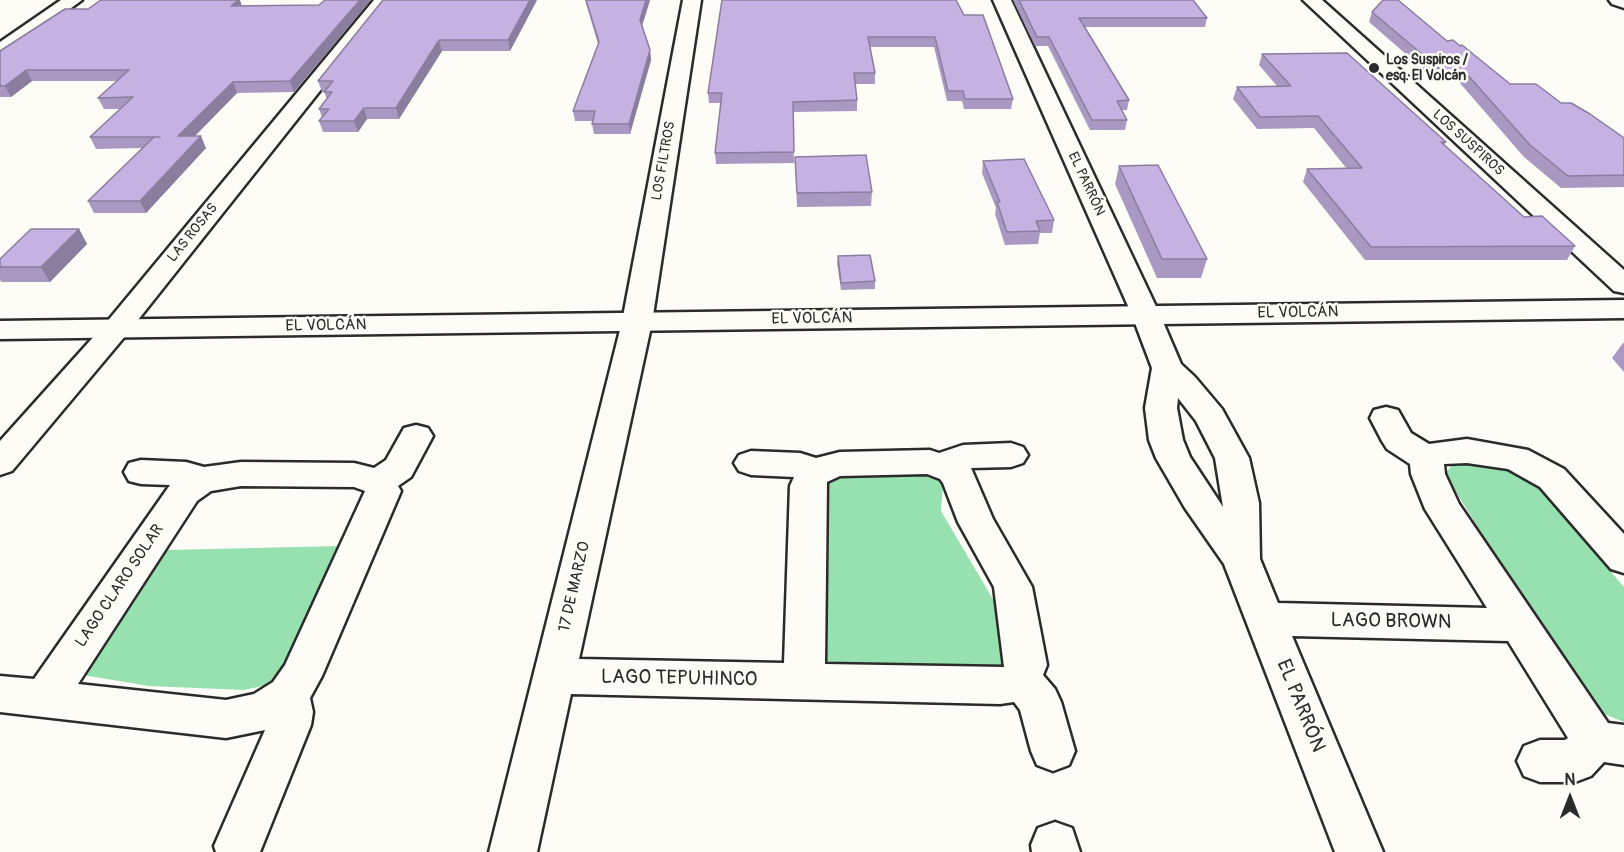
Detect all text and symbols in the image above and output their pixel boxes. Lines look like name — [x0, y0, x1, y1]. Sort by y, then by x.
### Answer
place label: Los Suspiros / esq. El Volcán — [1386, 52, 1468, 84]
marker: Los Suspiros / esq. El Volcán — [1367, 61, 1381, 75]
street label: LOS SUSPIROS — [1429, 107, 1507, 179]
street label: LOS FILTROS — [649, 120, 679, 202]
street label: EL PARRÓN — [1064, 149, 1108, 219]
street label: LAS ROSAS — [164, 200, 222, 266]
street label: EL VOLCÁN — [1257, 303, 1339, 323]
street label: EL VOLCÁN — [771, 309, 853, 329]
street label: EL VOLCÁN — [285, 316, 367, 336]
street label: LAGO CLARO SOLAR — [72, 521, 168, 651]
street label: 17 DE MARZO — [555, 540, 595, 634]
street label: LAGO BROWN — [1330, 609, 1452, 635]
street label: EL PARRÓN — [1271, 656, 1329, 756]
street label: LAGO TEPUHINCO — [601, 666, 757, 692]
north arrow — [1540, 768, 1600, 828]
text: N — [1565, 770, 1575, 790]

